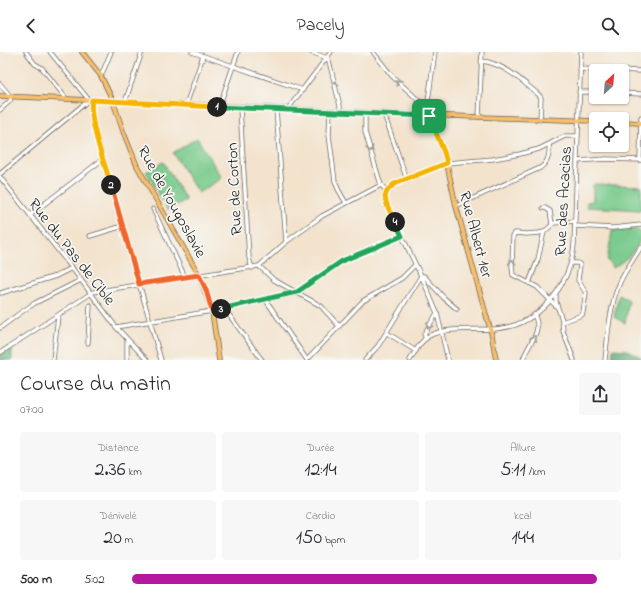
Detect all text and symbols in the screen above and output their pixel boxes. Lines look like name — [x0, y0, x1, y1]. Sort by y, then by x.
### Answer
text: Pacely — [296, 13, 345, 39]
icon: back — [20, 15, 42, 37]
icon: search — [599, 15, 621, 37]
north arrow — [589, 64, 629, 104]
map controls — [589, 64, 629, 152]
one-way arrow — [395, 79, 403, 87]
one-way arrow — [331, 81, 340, 88]
pin: 1 — [207, 97, 227, 117]
text: 1 — [215, 99, 219, 115]
pin — [412, 99, 446, 133]
icon: arrive — [418, 105, 440, 127]
button: locate — [589, 112, 629, 152]
street label: Rue de Yougoslavie — [131, 142, 212, 263]
street label: Rue de Corton — [221, 142, 249, 236]
one-way arrow — [365, 145, 374, 152]
street label: Rue des Acacias — [549, 146, 579, 257]
pin: 2 — [101, 175, 121, 195]
text: 2 — [108, 177, 114, 193]
street label: Rue Albert 1er — [452, 189, 498, 281]
street label: Rue du Pas de Cible — [22, 194, 121, 311]
pin: 4 — [385, 212, 405, 232]
text: 4 — [393, 214, 397, 230]
one-way arrow — [508, 259, 516, 265]
pin: 3 — [211, 299, 231, 319]
text: 3 — [219, 301, 223, 317]
one-way arrow — [427, 322, 434, 329]
one-way arrow — [529, 335, 537, 342]
text: Course du matin — [20, 369, 171, 401]
button: share — [579, 373, 621, 415]
text: 07:00 — [20, 400, 43, 419]
text: Distance — [98, 440, 138, 456]
text: Durée — [307, 440, 334, 456]
text: Allure — [510, 440, 535, 456]
text: 2.36 — [95, 456, 126, 485]
text: 12:14 — [304, 456, 337, 485]
text: 5:11 — [500, 456, 526, 485]
text: km — [126, 464, 142, 480]
text: /km — [526, 464, 546, 480]
text: Dénivelé — [100, 508, 137, 524]
text: Cardio — [306, 508, 335, 524]
text: kcal — [514, 508, 532, 524]
text: 20 — [103, 524, 122, 553]
text: 150 — [296, 524, 322, 553]
text: 144 — [511, 524, 534, 553]
text: m — [122, 532, 133, 548]
text: bpm — [322, 532, 345, 548]
text: 500 m — [20, 570, 52, 589]
text: 5:02 — [84, 570, 105, 589]

